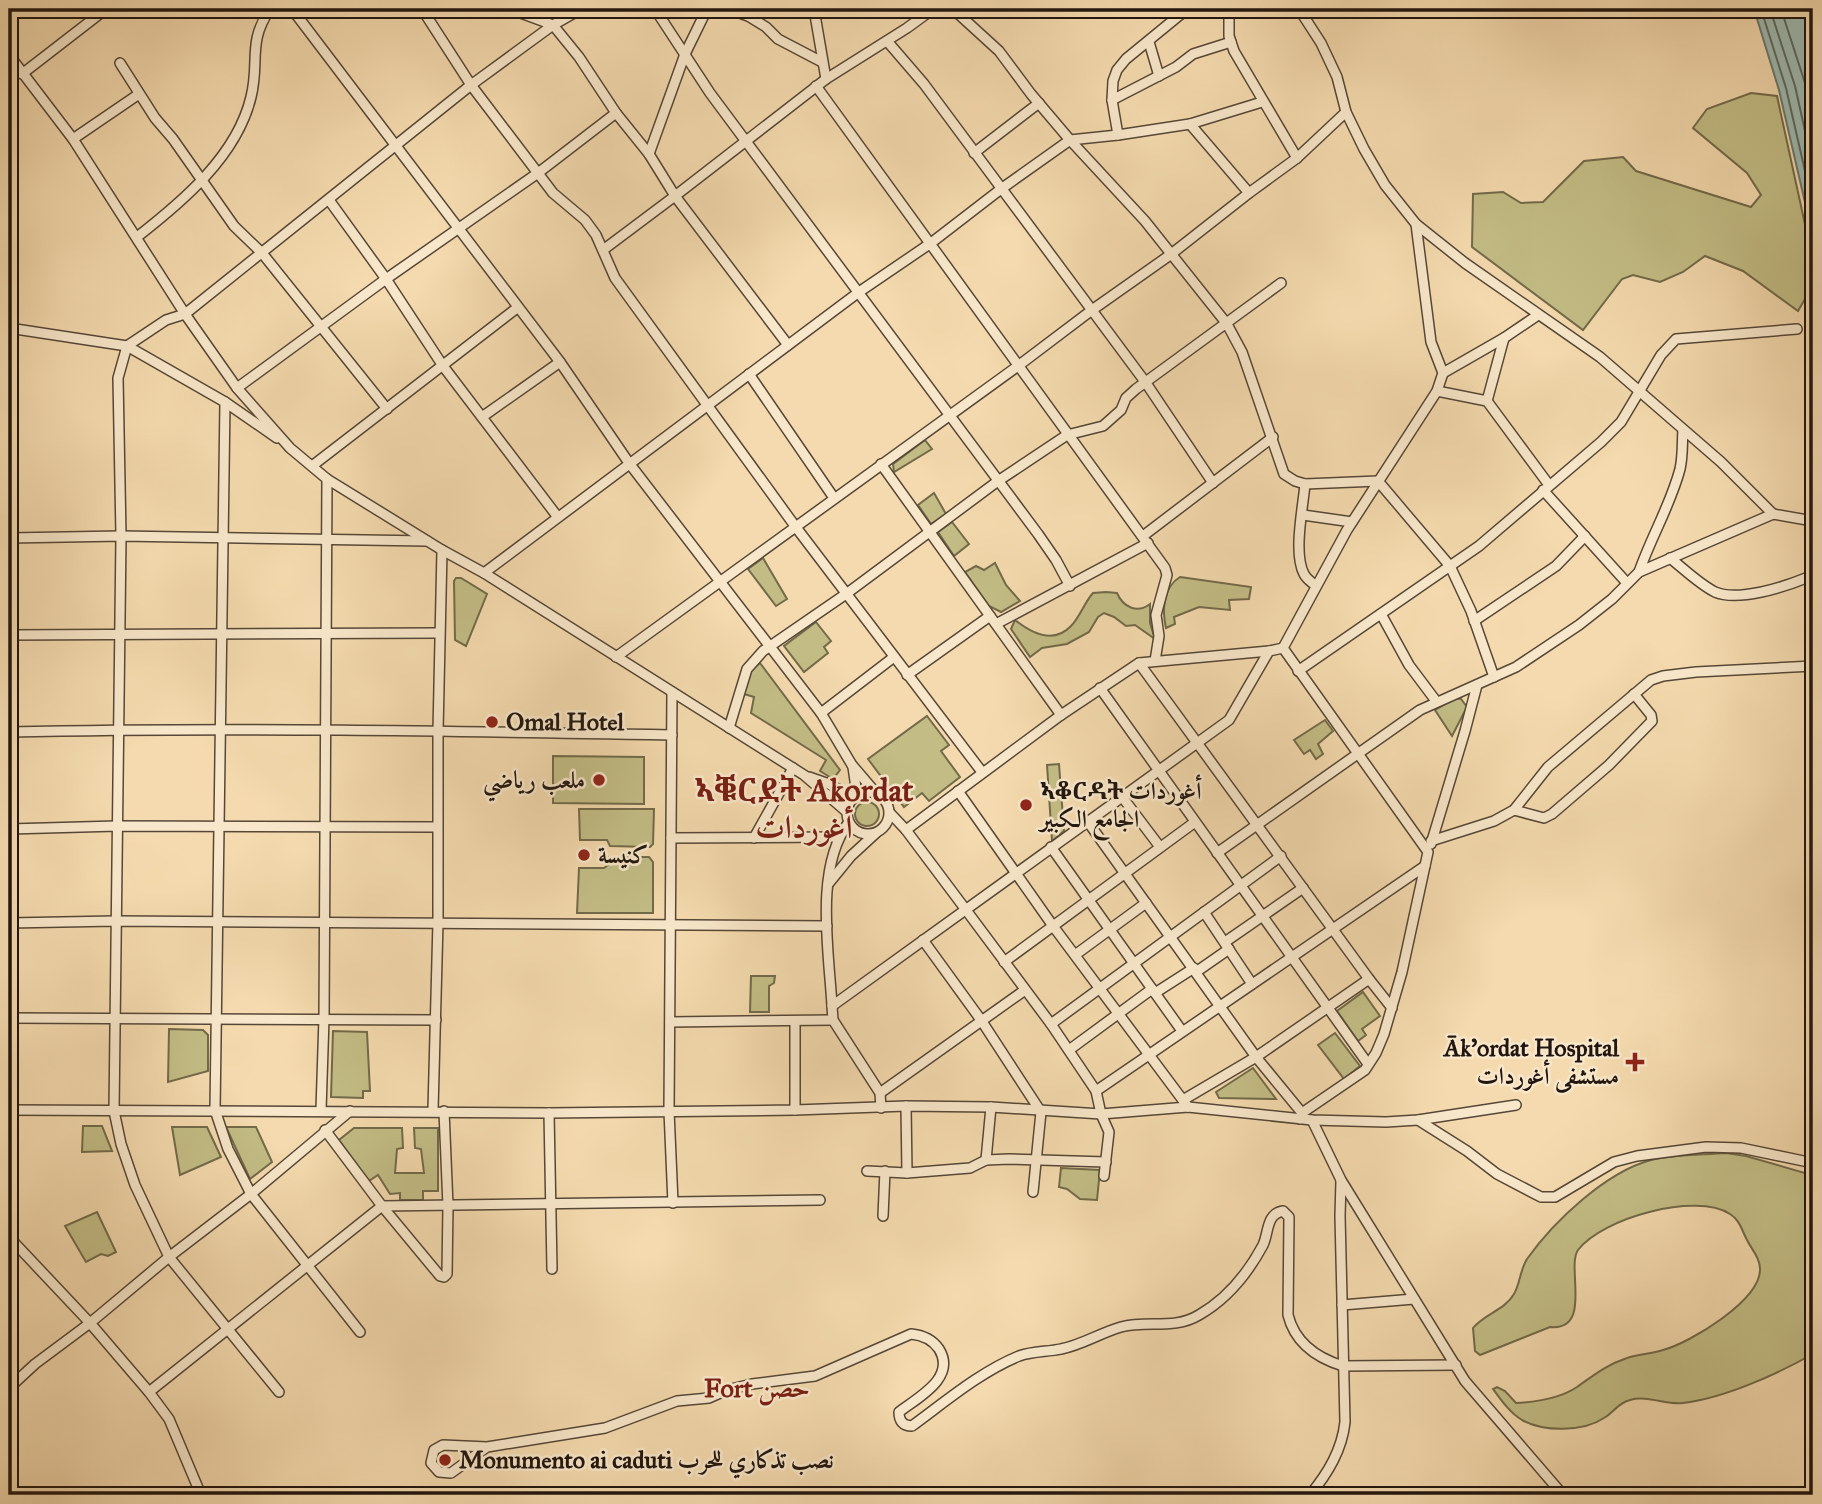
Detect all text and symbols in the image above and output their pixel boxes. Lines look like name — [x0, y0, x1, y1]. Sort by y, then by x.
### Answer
place label: Omal Hotel — [506, 707, 624, 737]
marker: Omal Hotel — [484, 714, 500, 730]
place label: ملعب رياضي — [483, 765, 585, 802]
district label: ኣቑርደት Akordat أغوردات — [695, 771, 914, 847]
marker: ملعب رياضي — [591, 772, 607, 788]
place label: ኣቆርዳት أغوردات الجامع الكبير — [1037, 774, 1202, 841]
marker: ኣቆርዳት أغوردات الجامع الكبير — [1018, 797, 1034, 813]
place label: كنيسة — [598, 840, 648, 870]
marker: كنيسة — [576, 847, 592, 863]
place label: Āk'ordat Hospital مستشفى أغوردات — [1442, 1033, 1620, 1093]
marker: Āk'ordat Hospital مستشفى أغوردات — [1625, 1052, 1645, 1072]
district label: Fort حصن — [704, 1372, 810, 1406]
place label: Monumento ai caduti نصب تذكاري للحرب — [459, 1445, 834, 1479]
marker: Monumento ai caduti نصب تذكاري للحرب — [437, 1452, 453, 1468]

